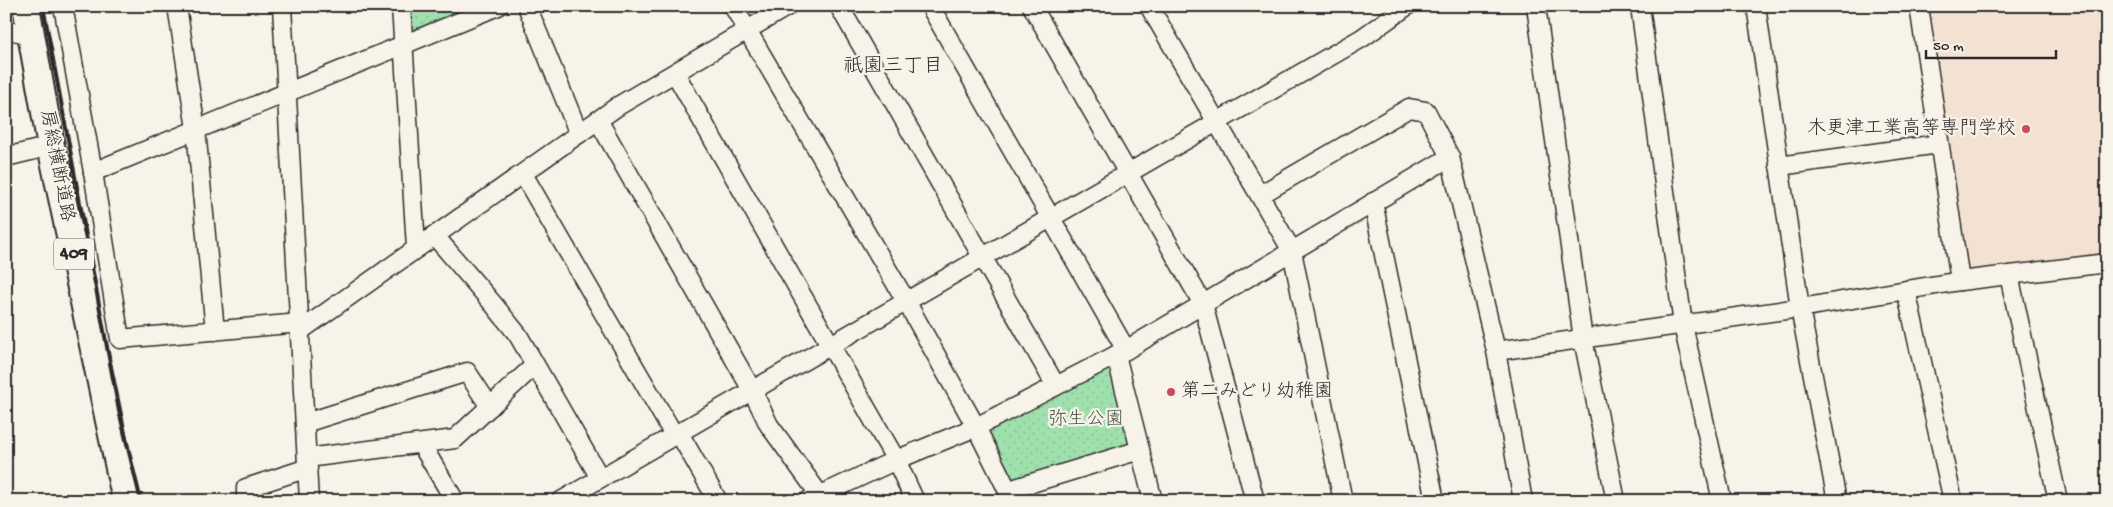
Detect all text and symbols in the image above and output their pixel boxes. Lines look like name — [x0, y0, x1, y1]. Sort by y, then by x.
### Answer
scale bar — [1926, 28, 2056, 60]
text: 50 m — [1933, 38, 1964, 56]
district label: 祇園三丁目 — [843, 55, 943, 79]
street label: 房総横断道路 — [34, 108, 79, 224]
place label: 木更津工業高等専門学校 — [1807, 117, 2016, 141]
marker: 木更津工業高等専門学校 — [2020, 123, 2032, 135]
road number: 409 — [54, 238, 94, 270]
place label: 第二みどり幼稚園 — [1181, 380, 1333, 404]
marker: 第二みどり幼稚園 — [1165, 386, 1177, 398]
park label: 弥生公園 — [1048, 408, 1124, 432]

